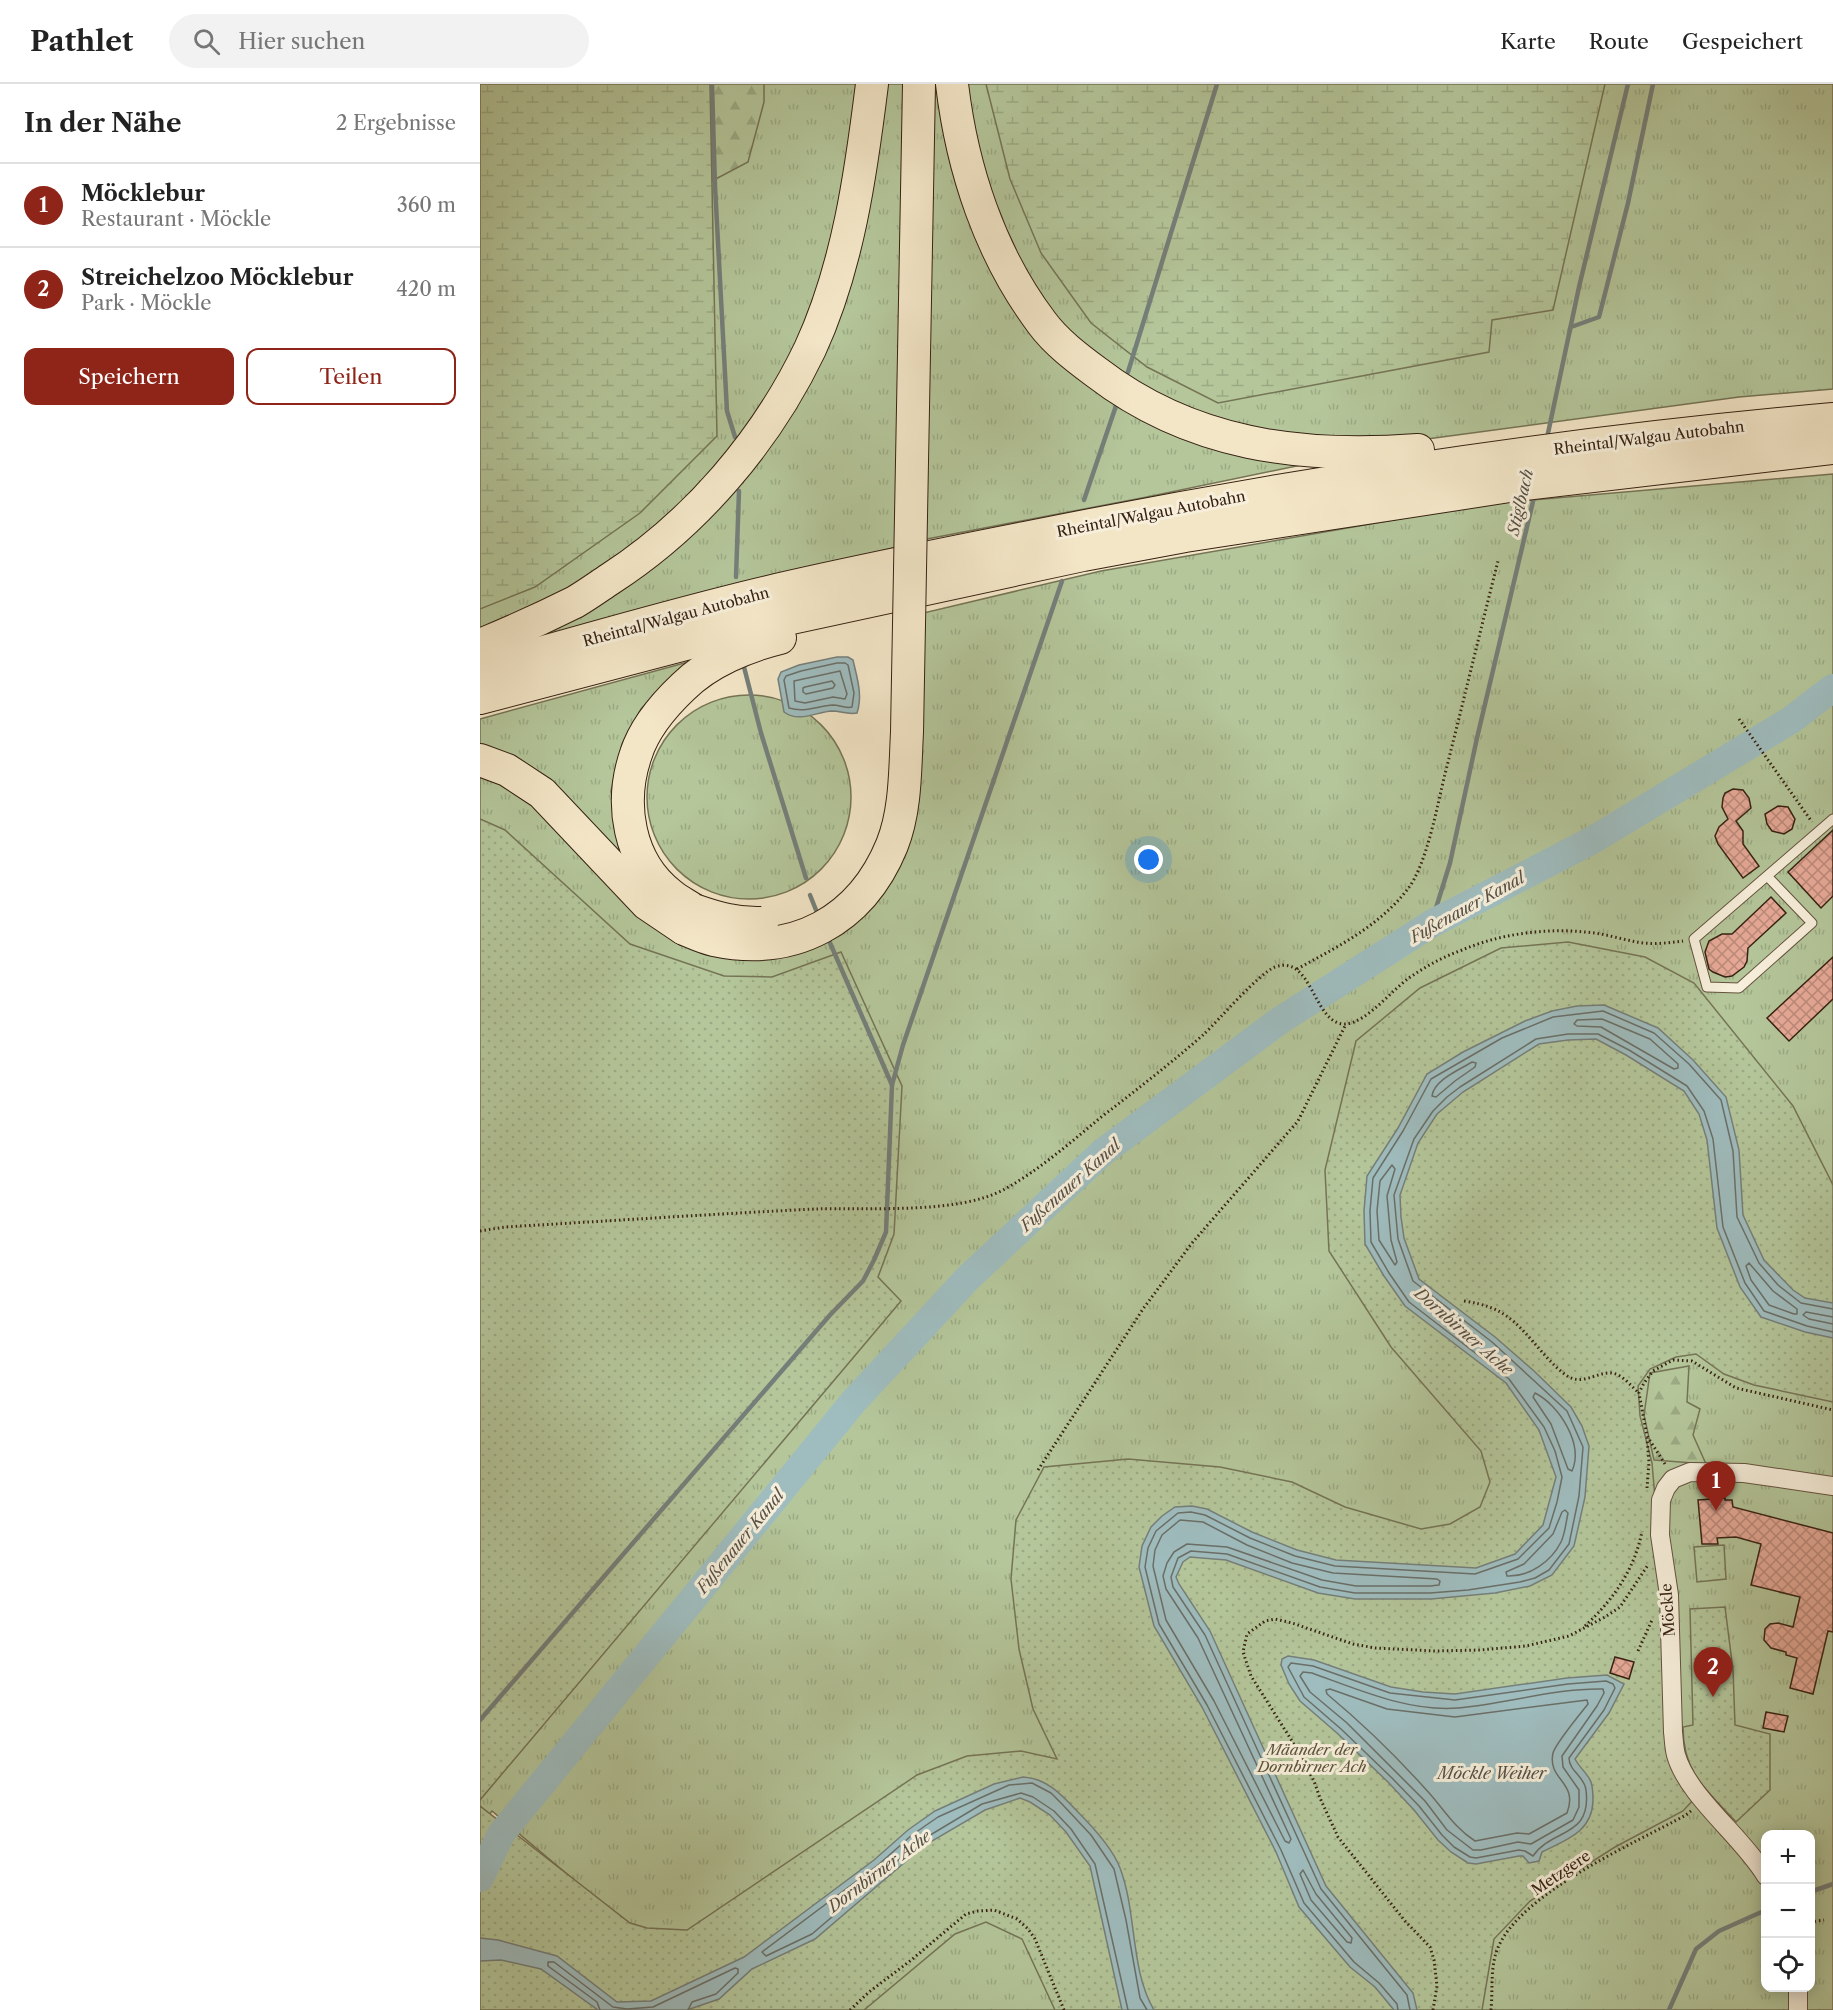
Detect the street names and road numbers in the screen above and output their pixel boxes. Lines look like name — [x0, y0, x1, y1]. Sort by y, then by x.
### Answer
street label: Rheintal/Walgau Autobahn — [1552, 416, 1746, 459]
street label: Rheintal/Walgau Autobahn — [1055, 486, 1248, 541]
street label: Rheintal/Walgau Autobahn — [581, 582, 772, 651]
street label: Möckle — [1656, 1583, 1679, 1637]
street label: Metzgere — [1528, 1846, 1594, 1899]

